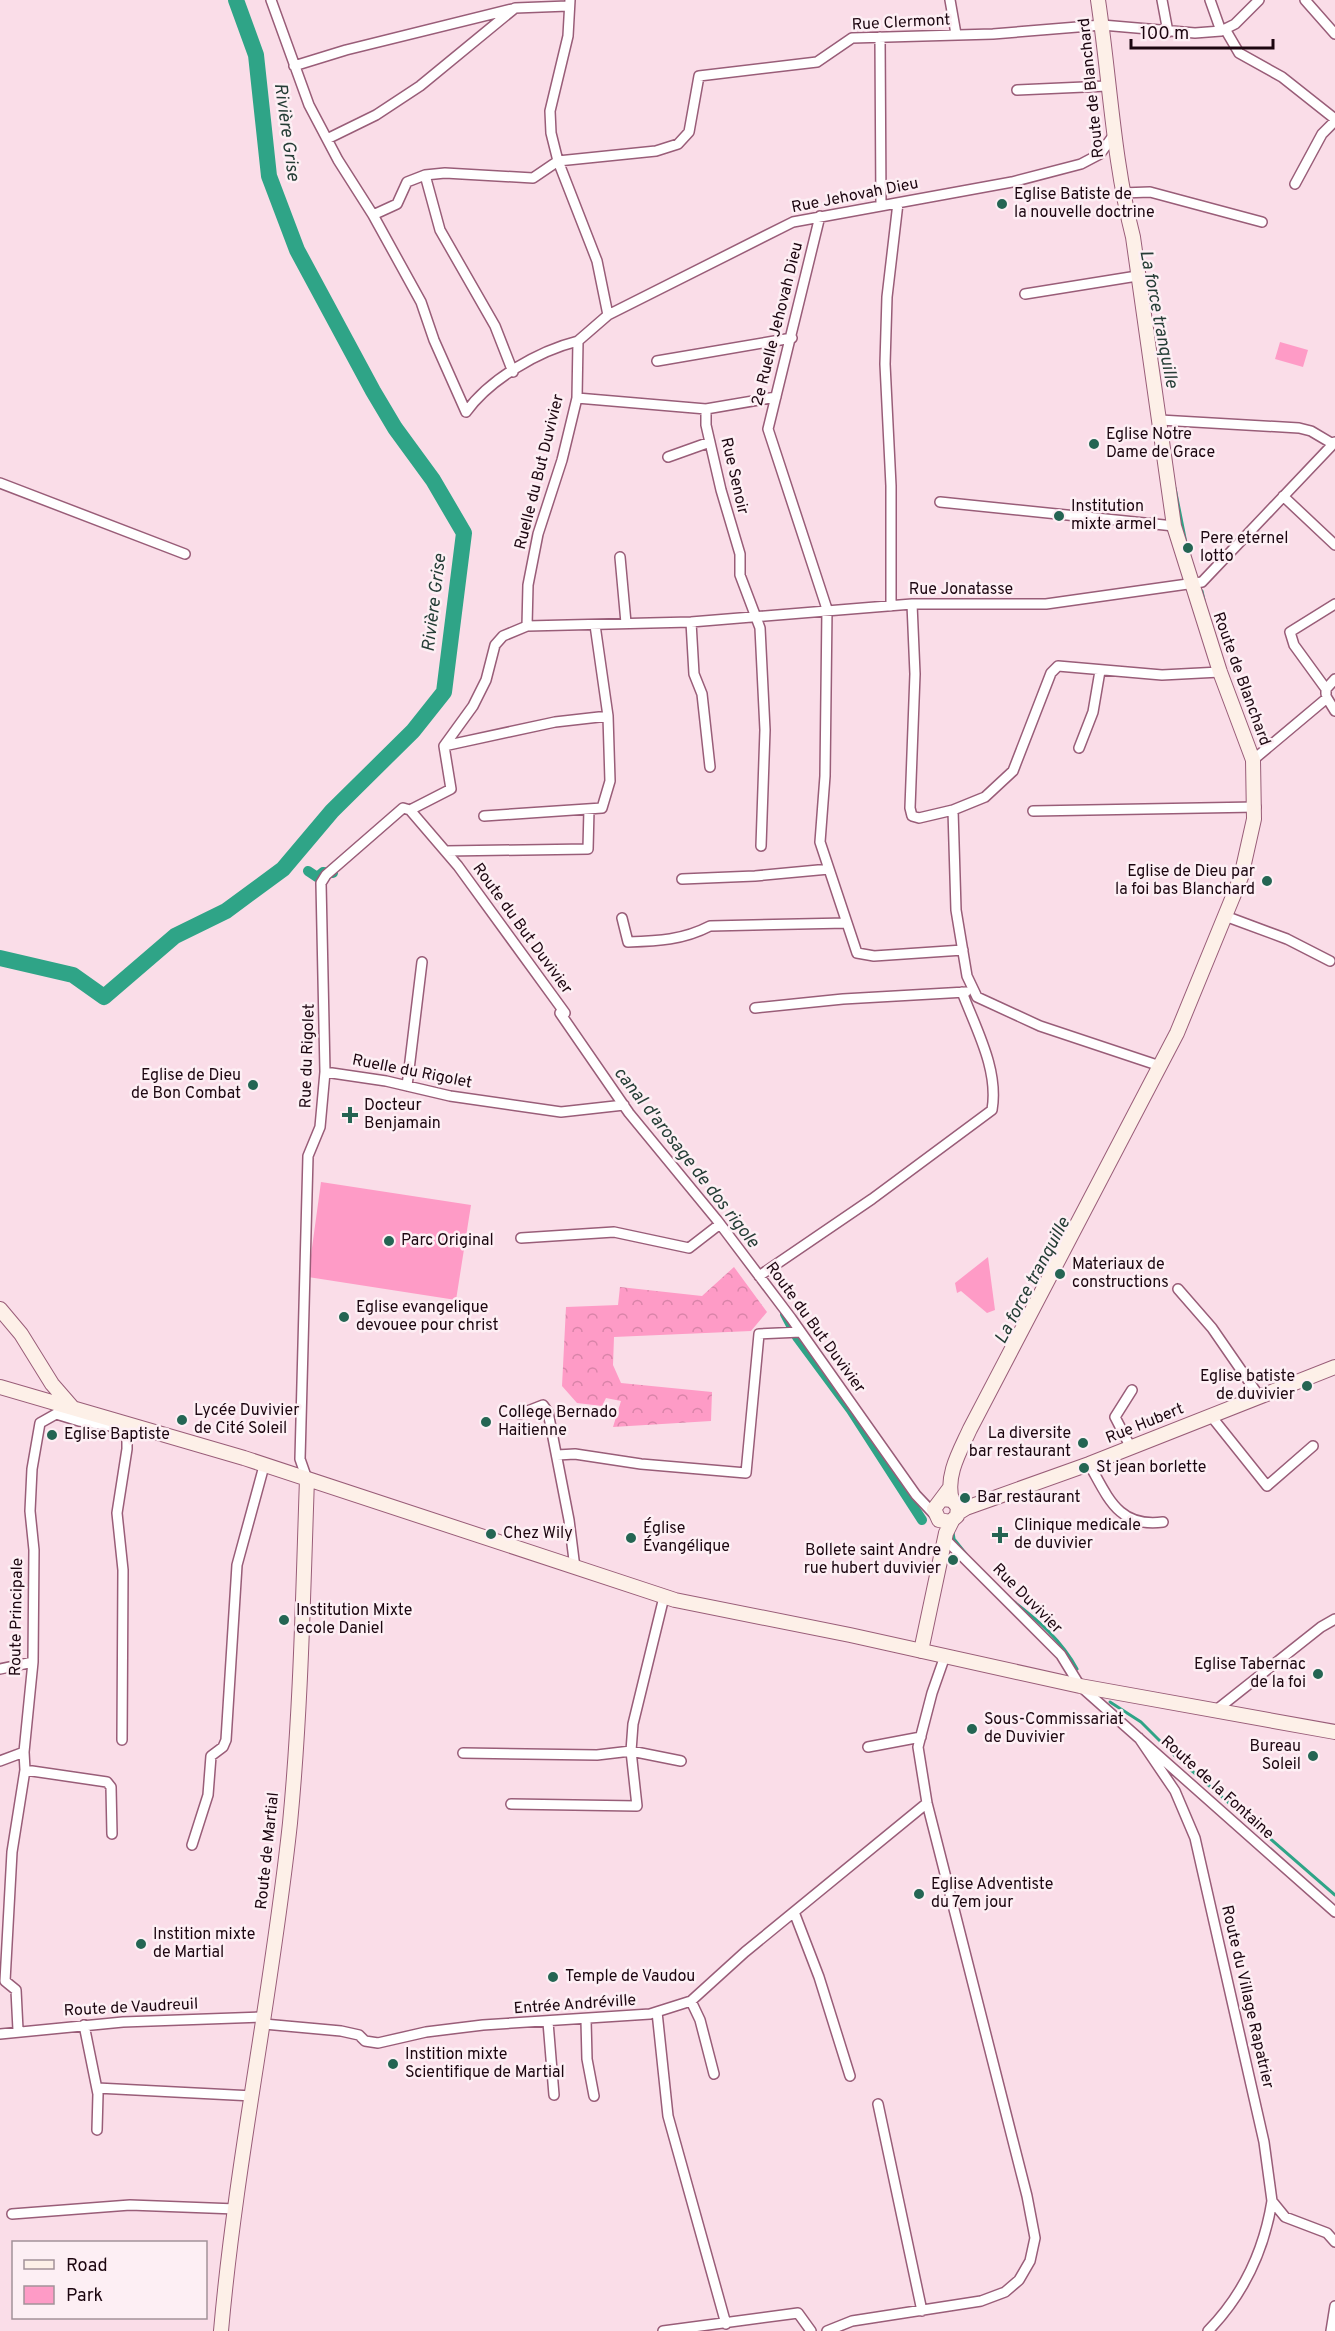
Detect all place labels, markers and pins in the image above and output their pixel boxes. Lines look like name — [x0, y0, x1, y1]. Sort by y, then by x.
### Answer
place label: Eglise Batiste de la nouvelle doctrine — [1014, 185, 1155, 223]
marker: Eglise Batiste de la nouvelle doctrine — [995, 197, 1009, 211]
place label: Eglise Notre Dame de Grace — [1106, 425, 1215, 463]
marker: Eglise Notre Dame de Grace — [1087, 437, 1101, 451]
place label: Institution mixte armel — [1071, 497, 1156, 535]
marker: Institution mixte armel — [1052, 509, 1066, 523]
place label: Pere eternel lotto — [1200, 529, 1288, 567]
marker: Pere eternel lotto — [1181, 541, 1195, 555]
place label: Eglise de Dieu par la foi bas Blanchard — [1115, 862, 1255, 900]
marker: Eglise de Dieu par la foi bas Blanchard — [1260, 874, 1274, 888]
place label: Eglise de Dieu de Bon Combat — [131, 1066, 241, 1104]
marker: Eglise de Dieu de Bon Combat — [246, 1078, 260, 1092]
place label: Docteur Benjamain — [364, 1096, 441, 1134]
marker: Docteur Benjamain — [341, 1106, 359, 1124]
place label: Parc Original — [401, 1231, 494, 1251]
marker: Parc Original — [382, 1234, 396, 1248]
place label: Materiaux de constructions — [1072, 1255, 1169, 1293]
marker: Materiaux de constructions — [1053, 1267, 1067, 1281]
place label: Eglise evangelique devouee pour christ — [356, 1298, 499, 1336]
marker: Eglise evangelique devouee pour christ — [337, 1310, 351, 1324]
place label: Eglise batiste de duvivier — [1200, 1367, 1295, 1405]
marker: Eglise batiste de duvivier — [1300, 1379, 1314, 1393]
place label: Lycée Duvivier de Cité Soleil — [194, 1401, 299, 1439]
place label: College Bernado Haitienne — [498, 1403, 617, 1441]
marker: Lycée Duvivier de Cité Soleil — [175, 1413, 189, 1427]
marker: College Bernado Haitienne — [479, 1415, 493, 1429]
place label: La diversite bar restaurant — [969, 1424, 1071, 1462]
place label: Eglise Baptiste — [64, 1425, 170, 1445]
marker: Eglise Baptiste — [45, 1428, 59, 1442]
marker: La diversite bar restaurant — [1076, 1436, 1090, 1450]
place label: St jean borlette — [1096, 1458, 1206, 1478]
marker: St jean borlette — [1077, 1461, 1091, 1475]
place label: Bar restaurant — [977, 1488, 1081, 1508]
marker: Bar restaurant — [958, 1491, 972, 1505]
place label: Clinique medicale de duvivier — [1014, 1516, 1141, 1554]
place label: Église Évangélique — [643, 1517, 730, 1557]
place label: Chez Wily — [503, 1524, 573, 1544]
marker: Clinique medicale de duvivier — [991, 1526, 1009, 1544]
marker: Chez Wily — [484, 1527, 498, 1541]
marker: Église Évangélique — [624, 1531, 638, 1545]
place label: Bollete saint Andre rue hubert duvivier — [804, 1541, 941, 1579]
marker: Bollete saint Andre rue hubert duvivier — [946, 1553, 960, 1567]
place label: Institution Mixte ecole Daniel — [296, 1601, 412, 1639]
marker: Institution Mixte ecole Daniel — [277, 1613, 291, 1627]
place label: Eglise Tabernac de la foi — [1194, 1655, 1306, 1693]
marker: Eglise Tabernac de la foi — [1311, 1667, 1325, 1681]
place label: Sous-Commissariat de Duvivier — [984, 1710, 1124, 1748]
marker: Sous-Commissariat de Duvivier — [965, 1722, 979, 1736]
place label: Bureau Soleil — [1250, 1737, 1301, 1775]
marker: Bureau Soleil — [1306, 1749, 1320, 1763]
place label: Eglise Adventiste du 7em jour — [931, 1875, 1053, 1913]
marker: Eglise Adventiste du 7em jour — [912, 1887, 926, 1901]
place label: Instition mixte de Martial — [153, 1925, 255, 1963]
marker: Instition mixte de Martial — [134, 1937, 148, 1951]
place label: Temple de Vaudou — [565, 1967, 695, 1987]
marker: Temple de Vaudou — [546, 1970, 560, 1984]
place label: Instition mixte Scientifique de Martial — [405, 2045, 565, 2083]
marker: Instition mixte Scientifique de Martial — [386, 2057, 400, 2071]

